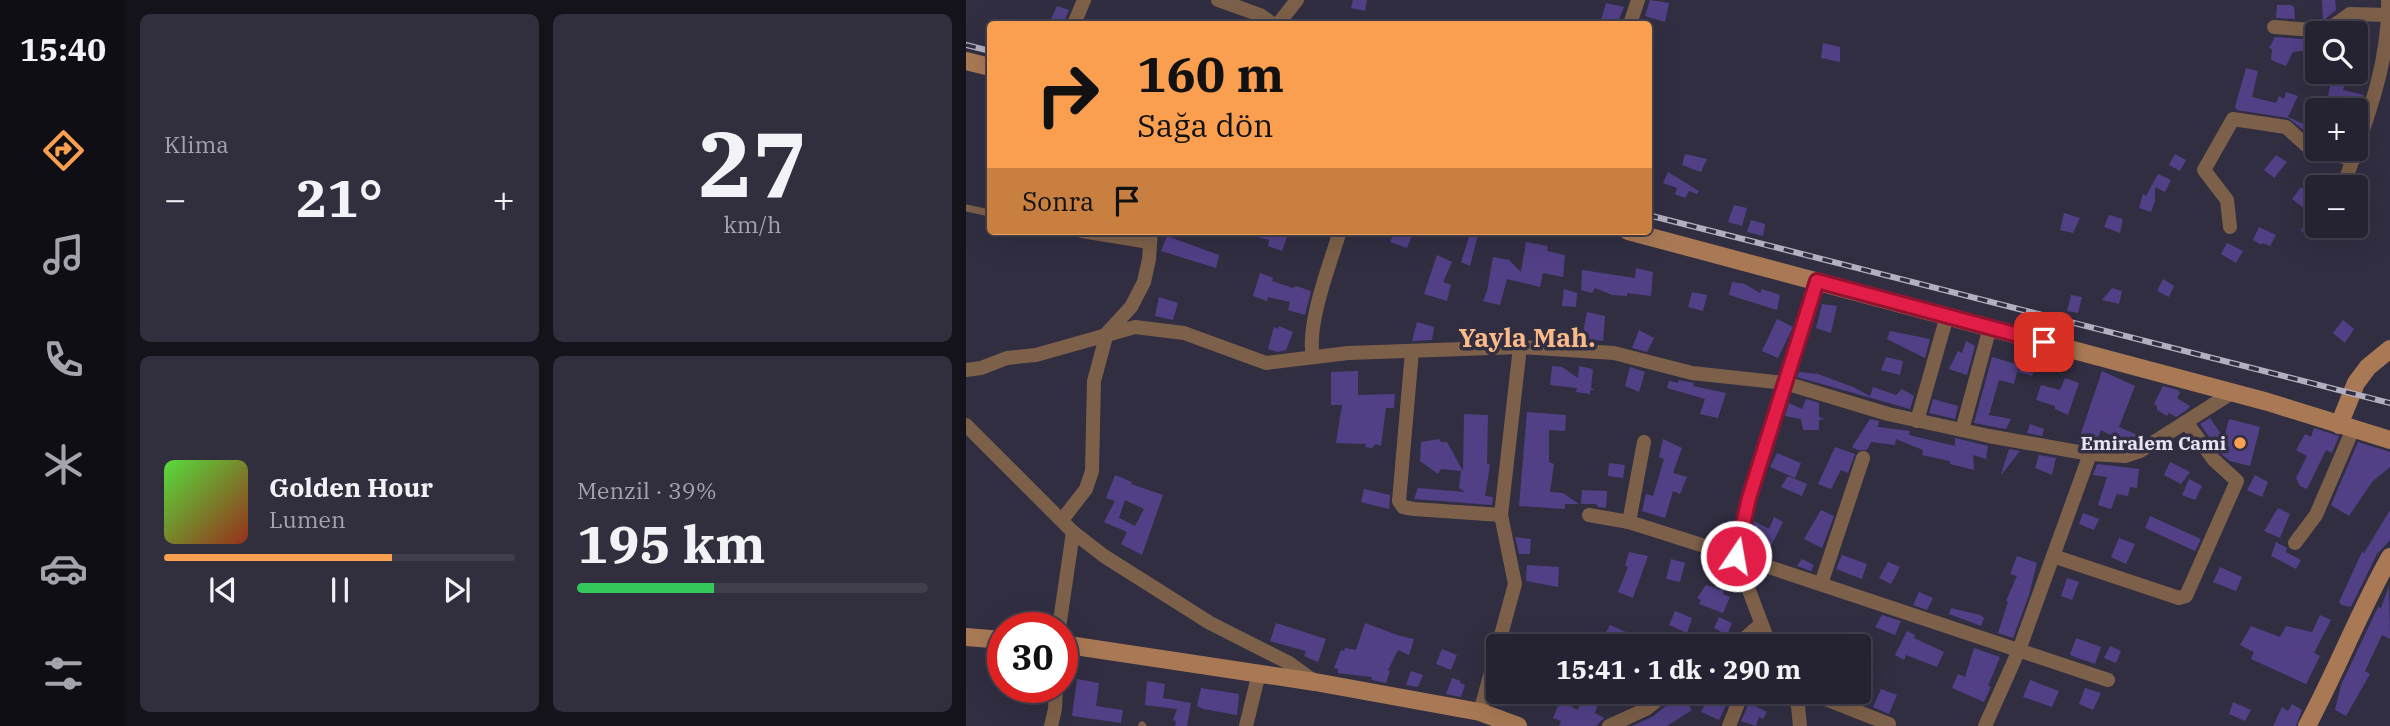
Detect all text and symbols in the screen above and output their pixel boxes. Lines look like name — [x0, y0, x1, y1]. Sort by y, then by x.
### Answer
map controls — [2305, 21, 2368, 238]
button: search — [2305, 21, 2368, 84]
text: 15:40 — [20, 28, 106, 70]
text: 160 m — [1137, 42, 1284, 105]
icon: right — [1022, 49, 1113, 140]
button: + — [2305, 98, 2368, 161]
text: 27 — [698, 104, 807, 222]
text: Sağa dön — [1137, 104, 1273, 146]
icon: directions — [39, 126, 88, 175]
text: Klima — [164, 129, 229, 159]
text: 21° — [296, 164, 383, 231]
text: − — [164, 174, 187, 223]
text: + — [492, 174, 515, 223]
button: − — [2305, 175, 2368, 238]
icon: arrive — [1108, 182, 1146, 220]
text: Sonra — [1022, 184, 1094, 218]
text: km/h — [723, 209, 782, 239]
icon: music — [39, 230, 88, 279]
pin — [2014, 312, 2074, 372]
district label: Yayla Mah. — [1458, 320, 1596, 354]
icon: arrive — [2025, 323, 2063, 361]
icon: phone — [39, 335, 88, 384]
place label: Emiralem Cami — [2081, 431, 2226, 455]
marker: Emiralem Cami — [2232, 435, 2248, 451]
icon: climate — [39, 440, 88, 489]
text: Golden Hour — [269, 470, 433, 504]
text: Menzil · 39% — [577, 475, 717, 505]
text: Lumen — [269, 504, 346, 534]
text: 195 km — [577, 510, 766, 577]
position arrow — [1699, 519, 1773, 593]
icon: car — [39, 544, 88, 593]
icon: previous — [204, 571, 242, 609]
icon: pause — [321, 571, 359, 609]
icon: next — [438, 571, 476, 609]
speed limit sign: 30 — [987, 612, 1078, 703]
icon: filters — [39, 649, 88, 698]
text: 15:41 · 1 dk · 290 m — [1556, 652, 1801, 686]

